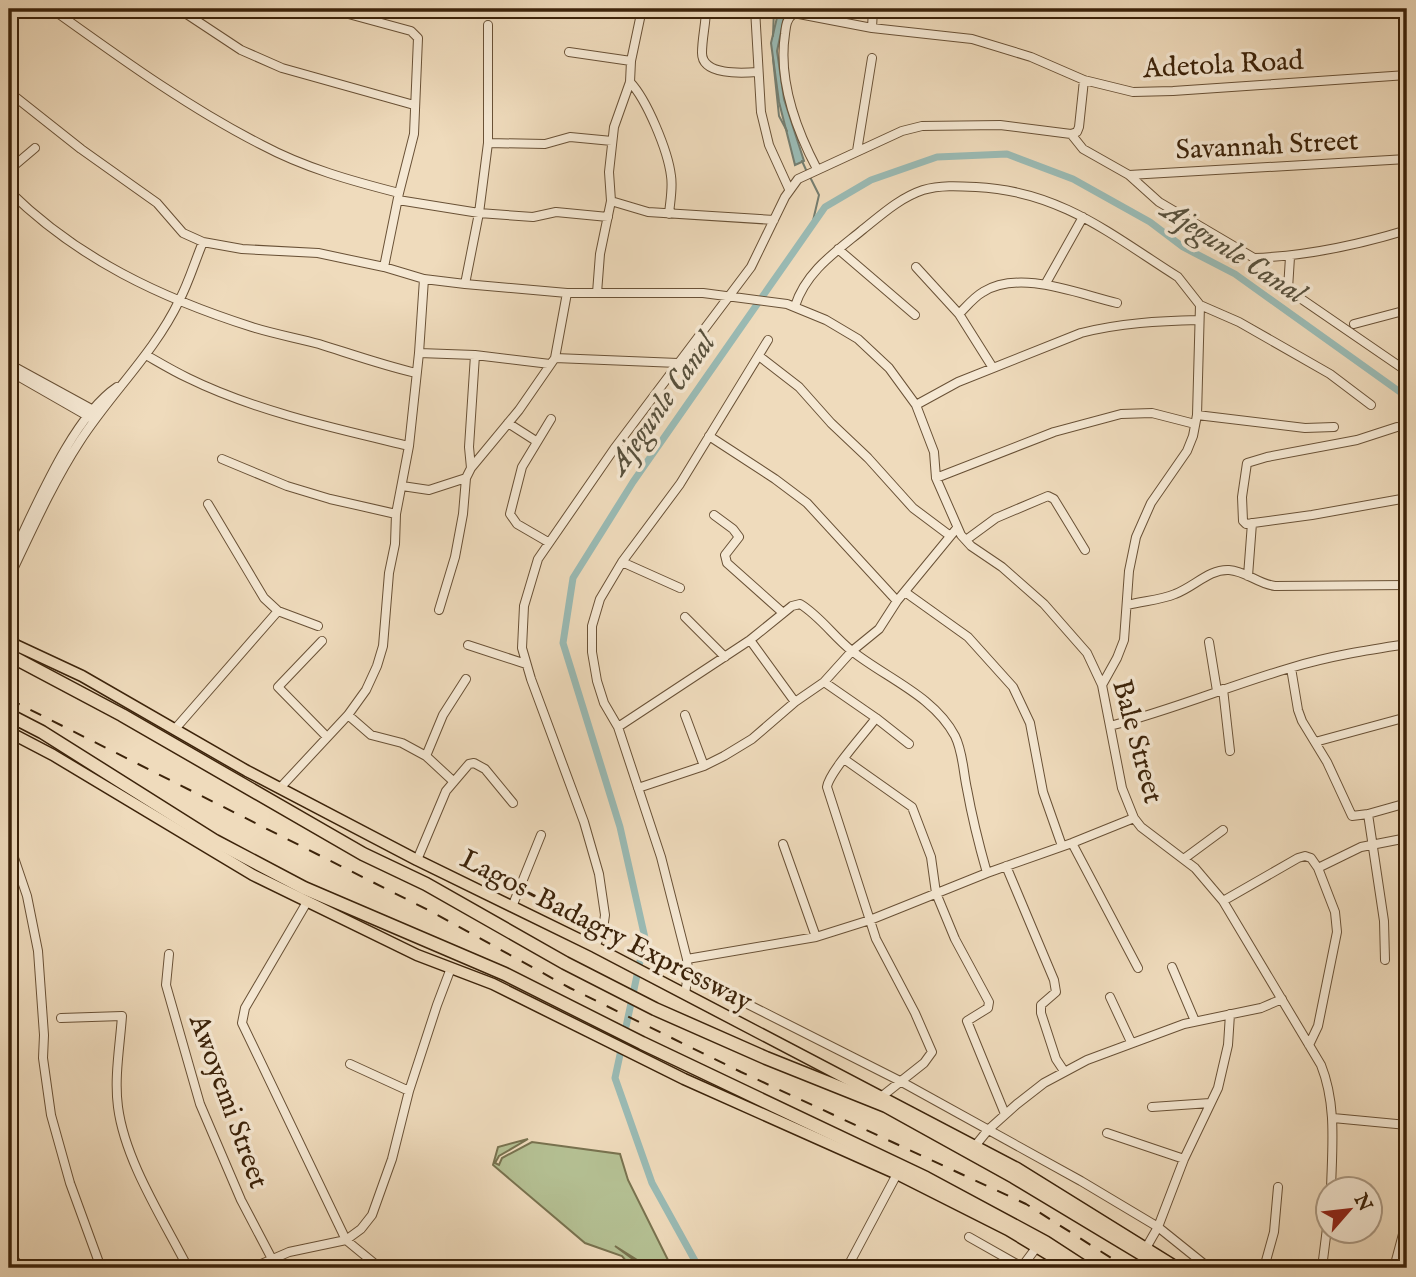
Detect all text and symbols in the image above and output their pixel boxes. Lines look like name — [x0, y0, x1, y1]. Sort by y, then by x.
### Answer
street label: Adetola Road — [1141, 44, 1304, 87]
street label: Savannah Street — [1175, 124, 1360, 169]
water label: Ajegunle Canal — [1151, 191, 1314, 315]
water label: Ajegunle Canal — [598, 324, 727, 485]
street label: Bale Street — [1103, 676, 1170, 808]
street label: Lagos-Badagry Expressway — [454, 842, 758, 1020]
street label: Awoyemi Street — [180, 1009, 275, 1194]
north arrow — [1314, 1176, 1384, 1246]
text: N — [1347, 1189, 1377, 1216]

